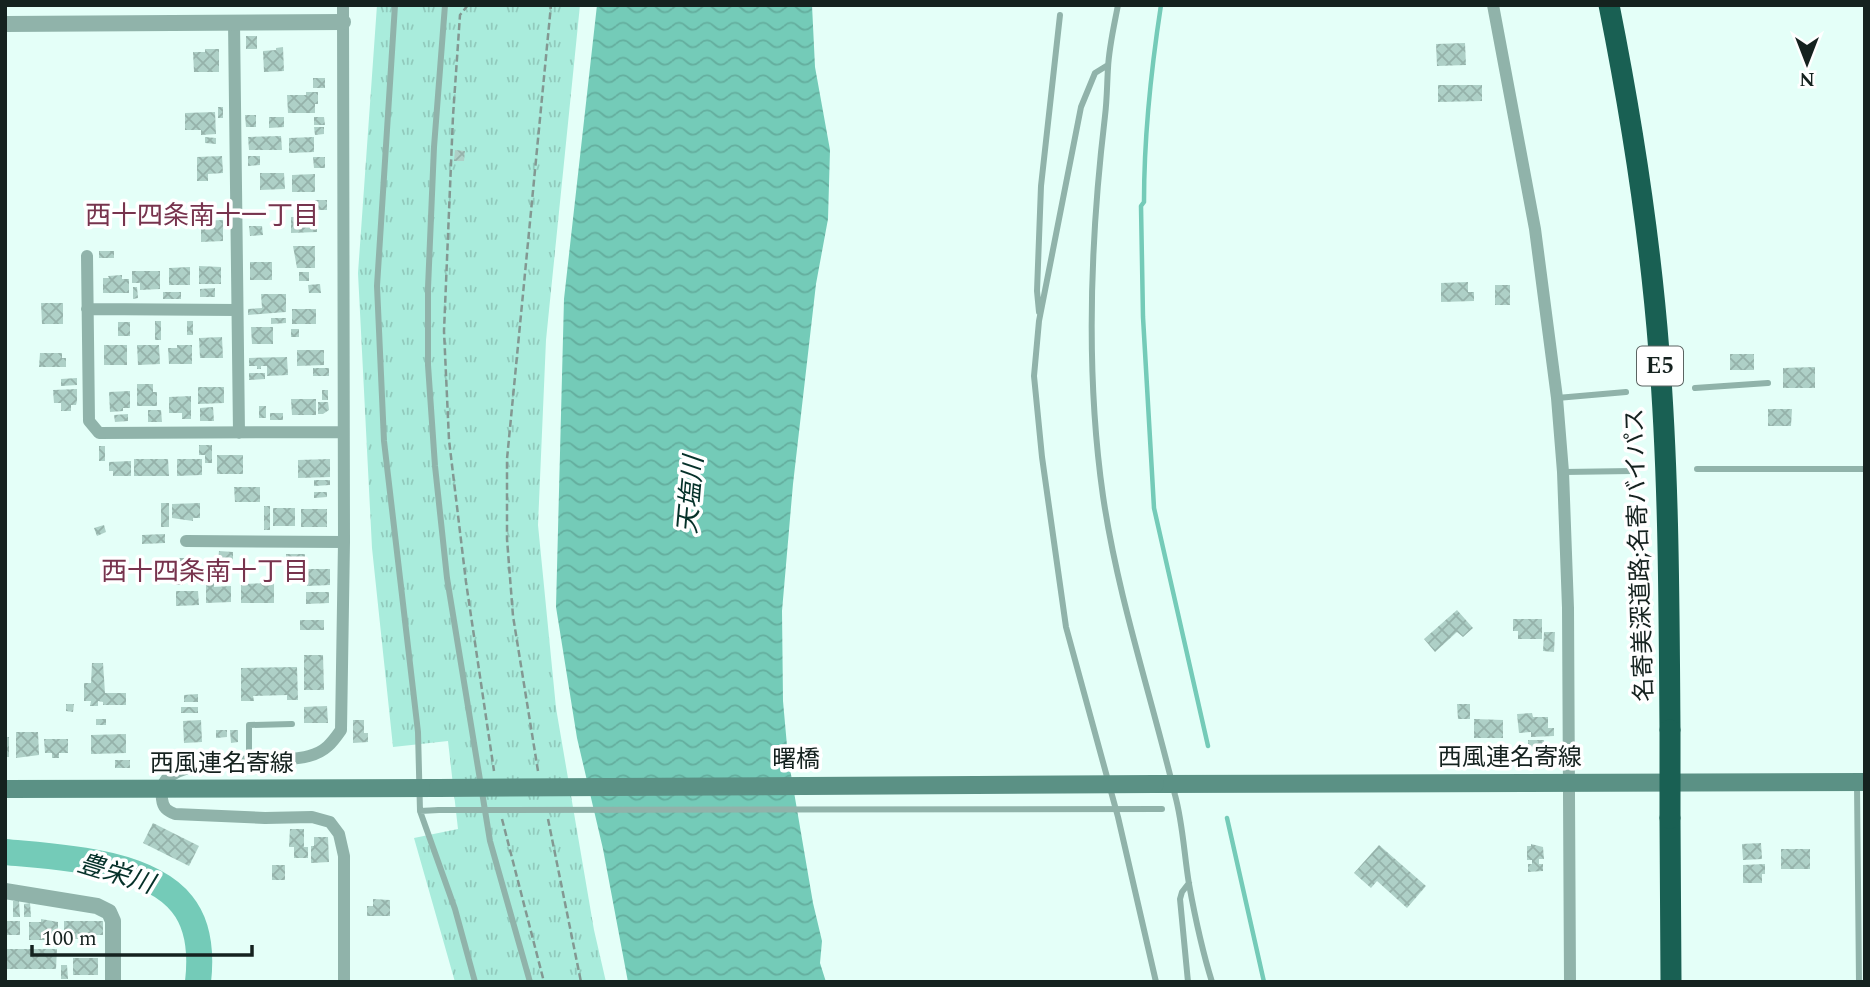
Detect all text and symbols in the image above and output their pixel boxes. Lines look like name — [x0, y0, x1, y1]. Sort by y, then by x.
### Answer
north arrow — [1772, 28, 1842, 98]
text: N — [1799, 64, 1815, 93]
district label: 西十四条南十一丁目 — [85, 196, 319, 236]
road number: E5 — [1637, 346, 1683, 386]
street label: 名寄美深道路;名寄バイパス — [1617, 408, 1663, 702]
water label: 天塩川 — [668, 451, 715, 536]
district label: 西十四条南十丁目 — [101, 552, 309, 592]
street label: 西風連名寄線 — [1438, 740, 1582, 776]
street label: 曙橋 — [772, 742, 820, 778]
street label: 西風連名寄線 — [150, 746, 294, 782]
water label: 豊栄川 — [73, 843, 162, 905]
scale bar — [32, 914, 252, 958]
text: 100 m — [42, 923, 97, 955]

